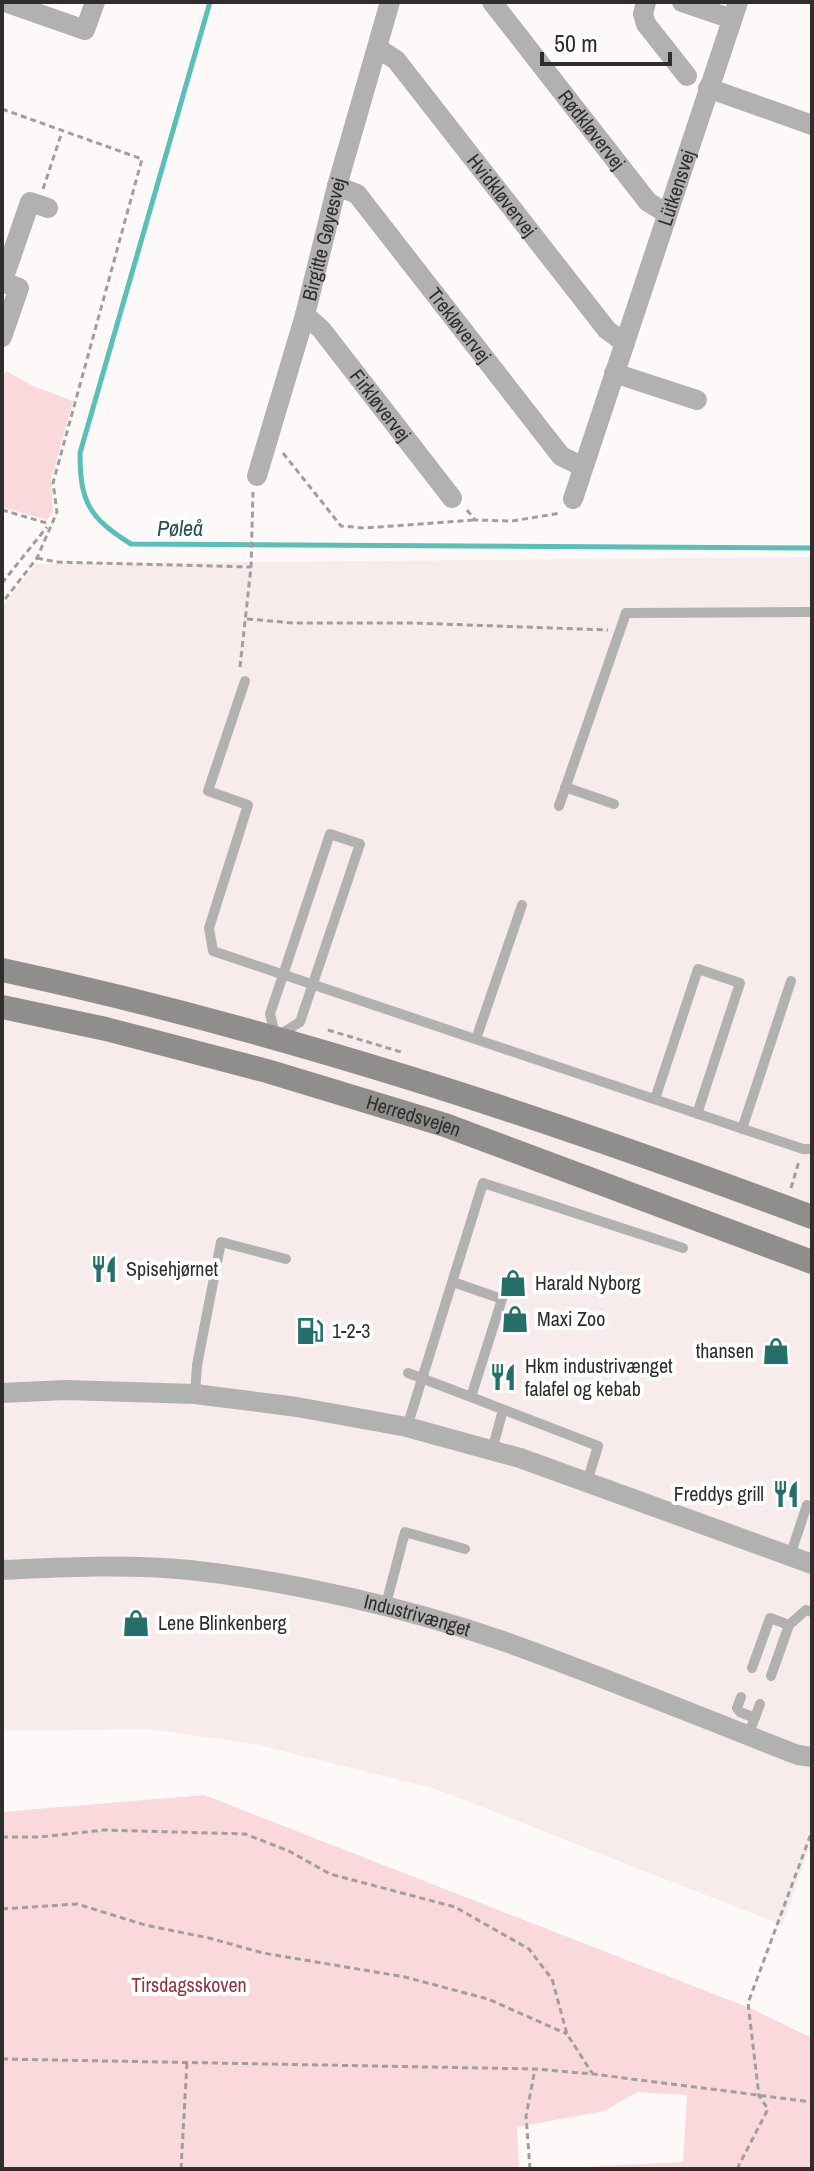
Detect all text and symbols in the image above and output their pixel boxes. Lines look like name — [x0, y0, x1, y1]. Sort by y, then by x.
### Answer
scale bar — [542, 16, 670, 66]
text: 50 m — [554, 27, 598, 59]
street label: Rødkløvervej — [552, 84, 632, 175]
street label: Lütkensvej — [651, 146, 701, 229]
street label: Hvidkløvervej — [461, 148, 543, 242]
street label: Birgitte Gøyesvej — [295, 174, 352, 304]
street label: Trekløvervej — [422, 282, 498, 368]
street label: Firkløvervej — [344, 363, 417, 447]
water label: Pøleå — [157, 513, 203, 543]
street label: Herredsvejen — [363, 1088, 465, 1143]
restaurant icon: Spisehjørnet — [89, 1254, 119, 1284]
place label: Spisehjørnet — [126, 1255, 219, 1282]
shop icon: Harald Nyborg — [498, 1268, 528, 1298]
place label: Harald Nyborg — [535, 1269, 641, 1296]
shop icon: Maxi Zoo — [500, 1304, 530, 1334]
place label: Maxi Zoo — [537, 1305, 605, 1332]
fuel station icon: 1-2-3 — [295, 1316, 325, 1346]
place label: 1-2-3 — [332, 1317, 370, 1344]
shop icon: thansen — [761, 1336, 791, 1366]
place label: thansen — [696, 1337, 754, 1364]
place label: Hkm industrivænget falafel og kebab — [525, 1352, 673, 1402]
restaurant icon: Hkm industrivænget falafel og kebab — [488, 1362, 518, 1392]
restaurant icon: Freddys grill — [771, 1479, 801, 1509]
place label: Freddys grill — [674, 1480, 764, 1507]
street label: Industrivænget — [361, 1587, 474, 1643]
shop icon: Lene Blinkenberg — [121, 1608, 151, 1638]
place label: Lene Blinkenberg — [158, 1609, 287, 1636]
park label: Tirsdagsskoven — [131, 1971, 247, 1998]

